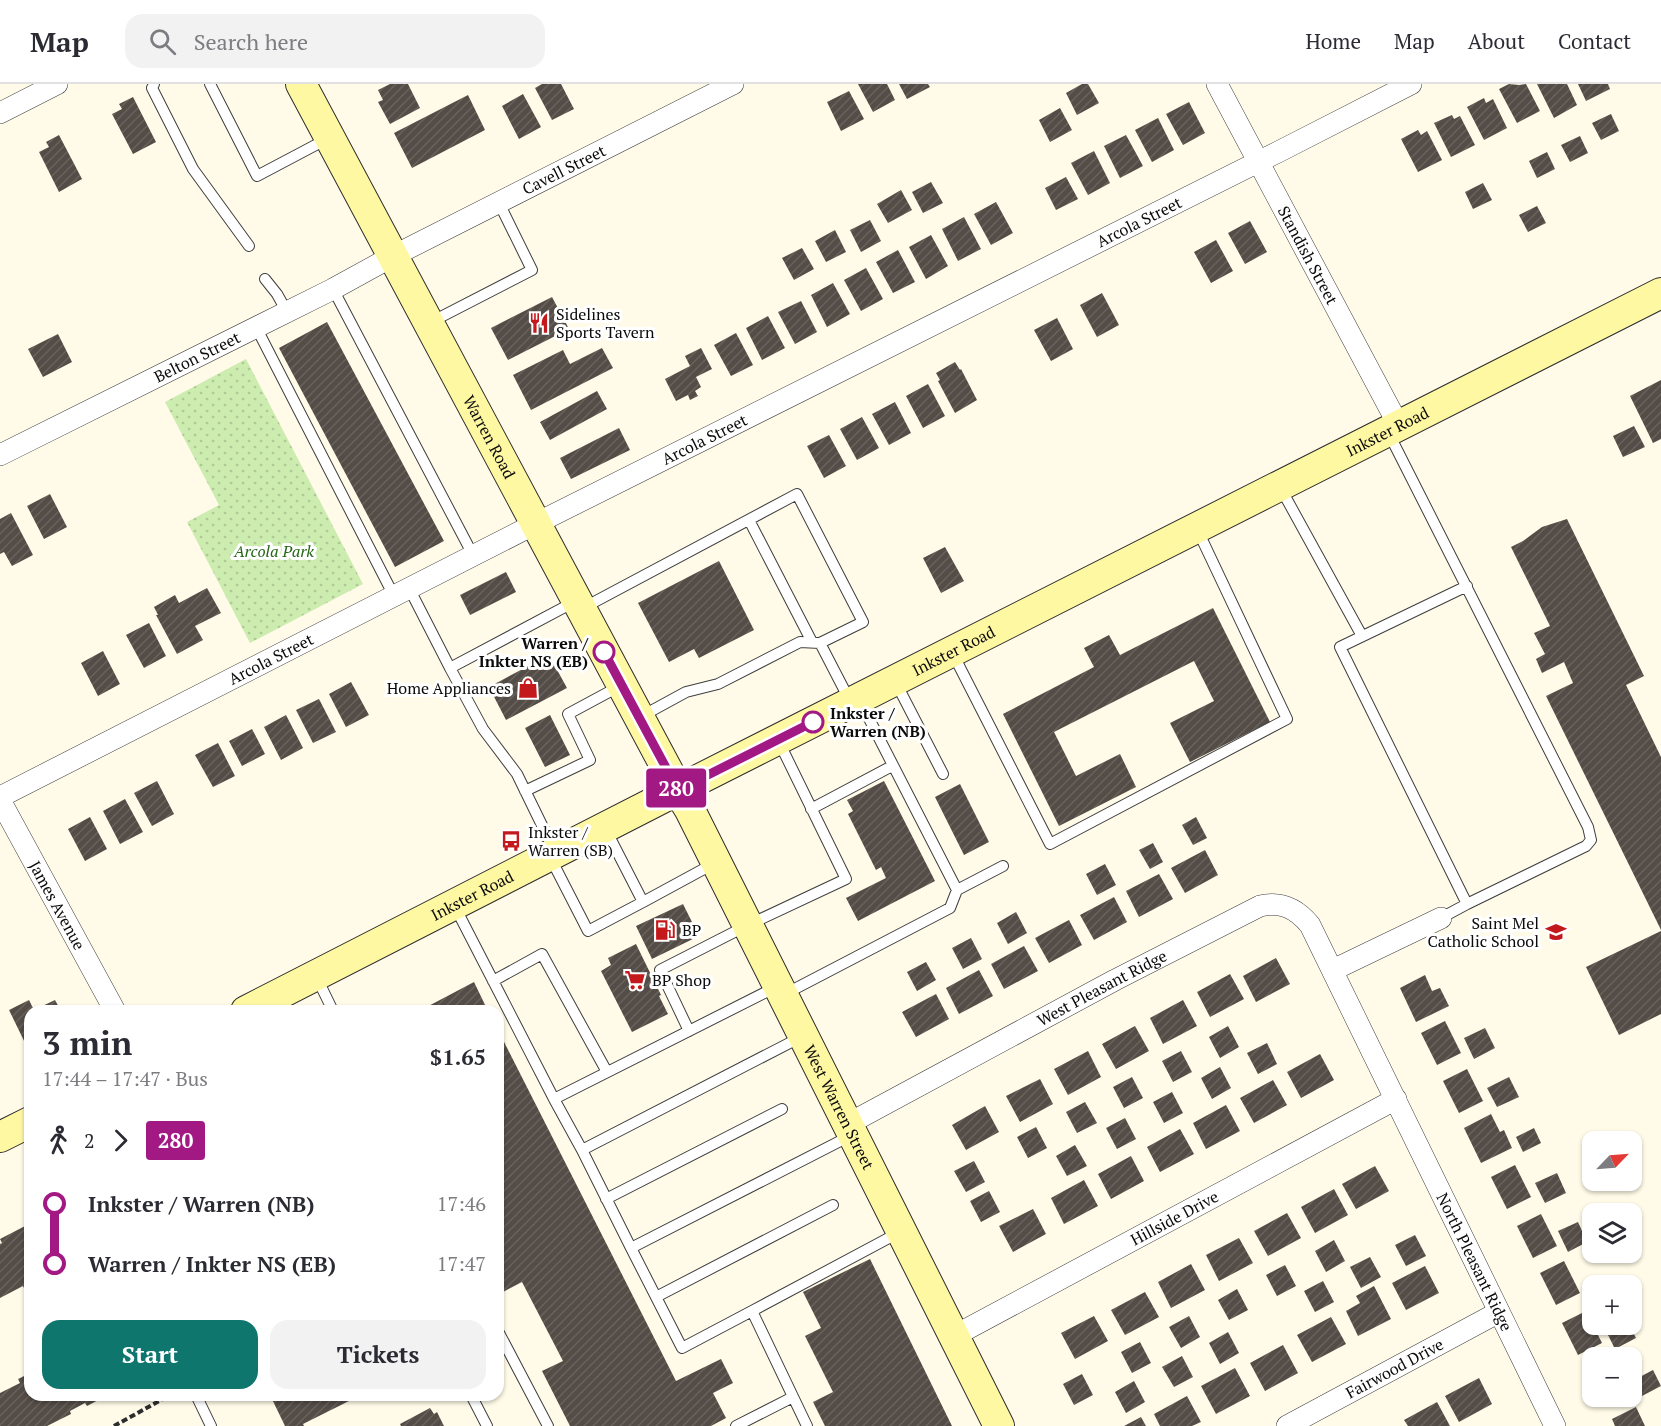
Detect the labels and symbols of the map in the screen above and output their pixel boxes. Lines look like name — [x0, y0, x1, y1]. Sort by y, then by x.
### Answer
street label: Cavell Street — [518, 139, 609, 200]
street label: Arcola Street — [1093, 191, 1185, 252]
street label: Standish Street — [1273, 202, 1343, 309]
place label: Sidelines Sports Tavern — [556, 303, 655, 343]
restaurant icon: Sidelines Sports Tavern — [527, 311, 551, 335]
street label: Belton Street — [150, 326, 244, 388]
street label: Warren Road — [458, 391, 521, 482]
street label: Inkster Road — [1342, 401, 1433, 462]
street label: Arcola Street — [658, 409, 751, 470]
park label: Arcola Park — [233, 540, 314, 562]
street label: Inkster Road — [908, 620, 999, 681]
street label: Arcola Street — [225, 628, 317, 690]
place label: Warren / Inkter NS (EB) — [479, 632, 589, 672]
marker: Warren / Inkter NS (EB) — [593, 641, 615, 663]
shop icon: Home Appliances — [516, 676, 540, 700]
place label: Home Appliances — [387, 677, 511, 699]
place label: Inkster / Warren (NB) — [830, 702, 926, 742]
marker: Inkster / Warren (NB) — [802, 711, 824, 733]
line badge: 280 — [642, 768, 710, 808]
place label: Inkster / Warren (SB) — [528, 821, 613, 861]
bus stop icon: Inkster / Warren (SB) — [499, 829, 523, 853]
street label: James Avenue — [24, 857, 91, 954]
street label: Inkster Road — [427, 865, 517, 926]
place label: Saint Mel Catholic School — [1428, 912, 1539, 952]
fuel station icon: BP — [653, 918, 677, 942]
place label: BP — [682, 919, 701, 941]
school or university icon: Saint Mel Catholic School — [1544, 920, 1568, 944]
street label: West Pleasant Ridge — [1033, 944, 1170, 1031]
supermarket icon: BP Shop — [623, 968, 647, 992]
place label: BP Shop — [652, 969, 711, 991]
street label: West Warren Street — [798, 1041, 880, 1173]
north arrow — [1582, 1131, 1642, 1191]
street label: Hillside Drive — [1126, 1185, 1222, 1250]
street label: North Pleasant Ridge — [1432, 1189, 1518, 1335]
street label: Fairwood Drive — [1342, 1333, 1447, 1404]

